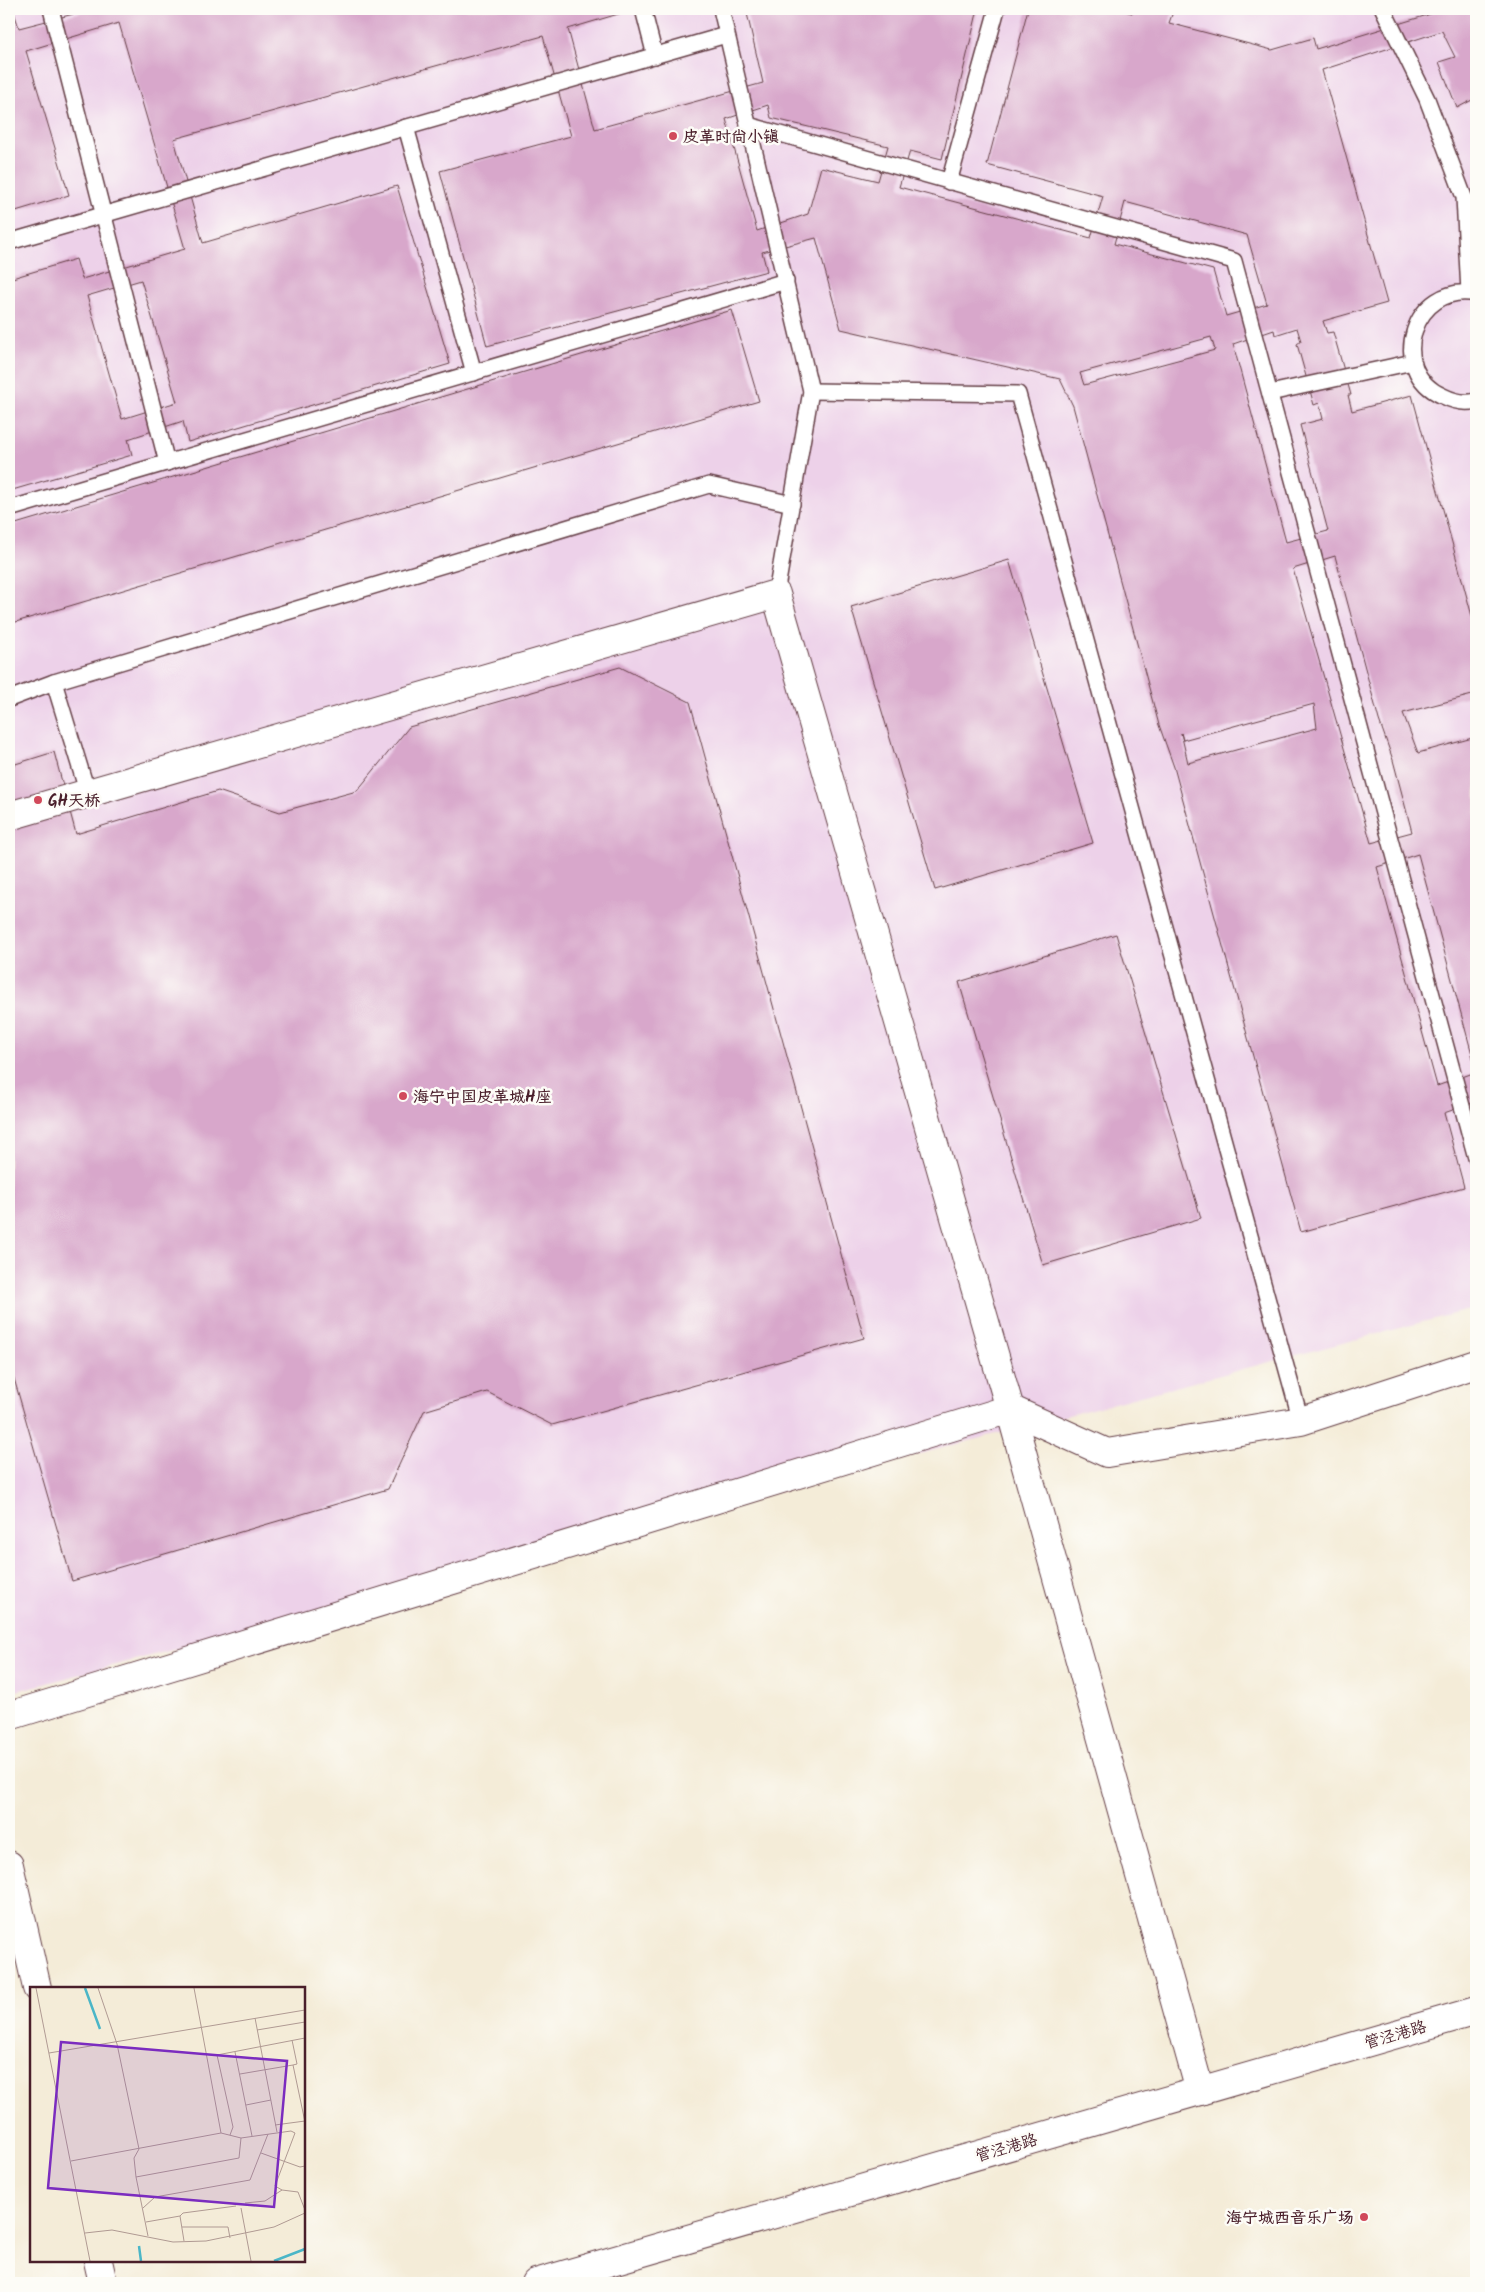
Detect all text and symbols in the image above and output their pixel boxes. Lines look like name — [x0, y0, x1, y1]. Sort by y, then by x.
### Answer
place label: 皮革时尚小镇 — [683, 125, 779, 150]
marker: 皮革时尚小镇 — [667, 130, 679, 142]
place label: GH天桥 — [48, 789, 100, 814]
marker: GH天桥 — [32, 794, 44, 806]
place label: 海宁中国皮革城H座 — [413, 1085, 551, 1110]
marker: 海宁中国皮革城H座 — [397, 1090, 409, 1102]
inset map — [30, 1987, 305, 2262]
street label: 管泾港路 — [1361, 2015, 1430, 2056]
street label: 管泾港路 — [972, 2128, 1041, 2169]
place label: 海宁城西音乐广场 — [1226, 2206, 1354, 2231]
marker: 海宁城西音乐广场 — [1358, 2211, 1370, 2223]

